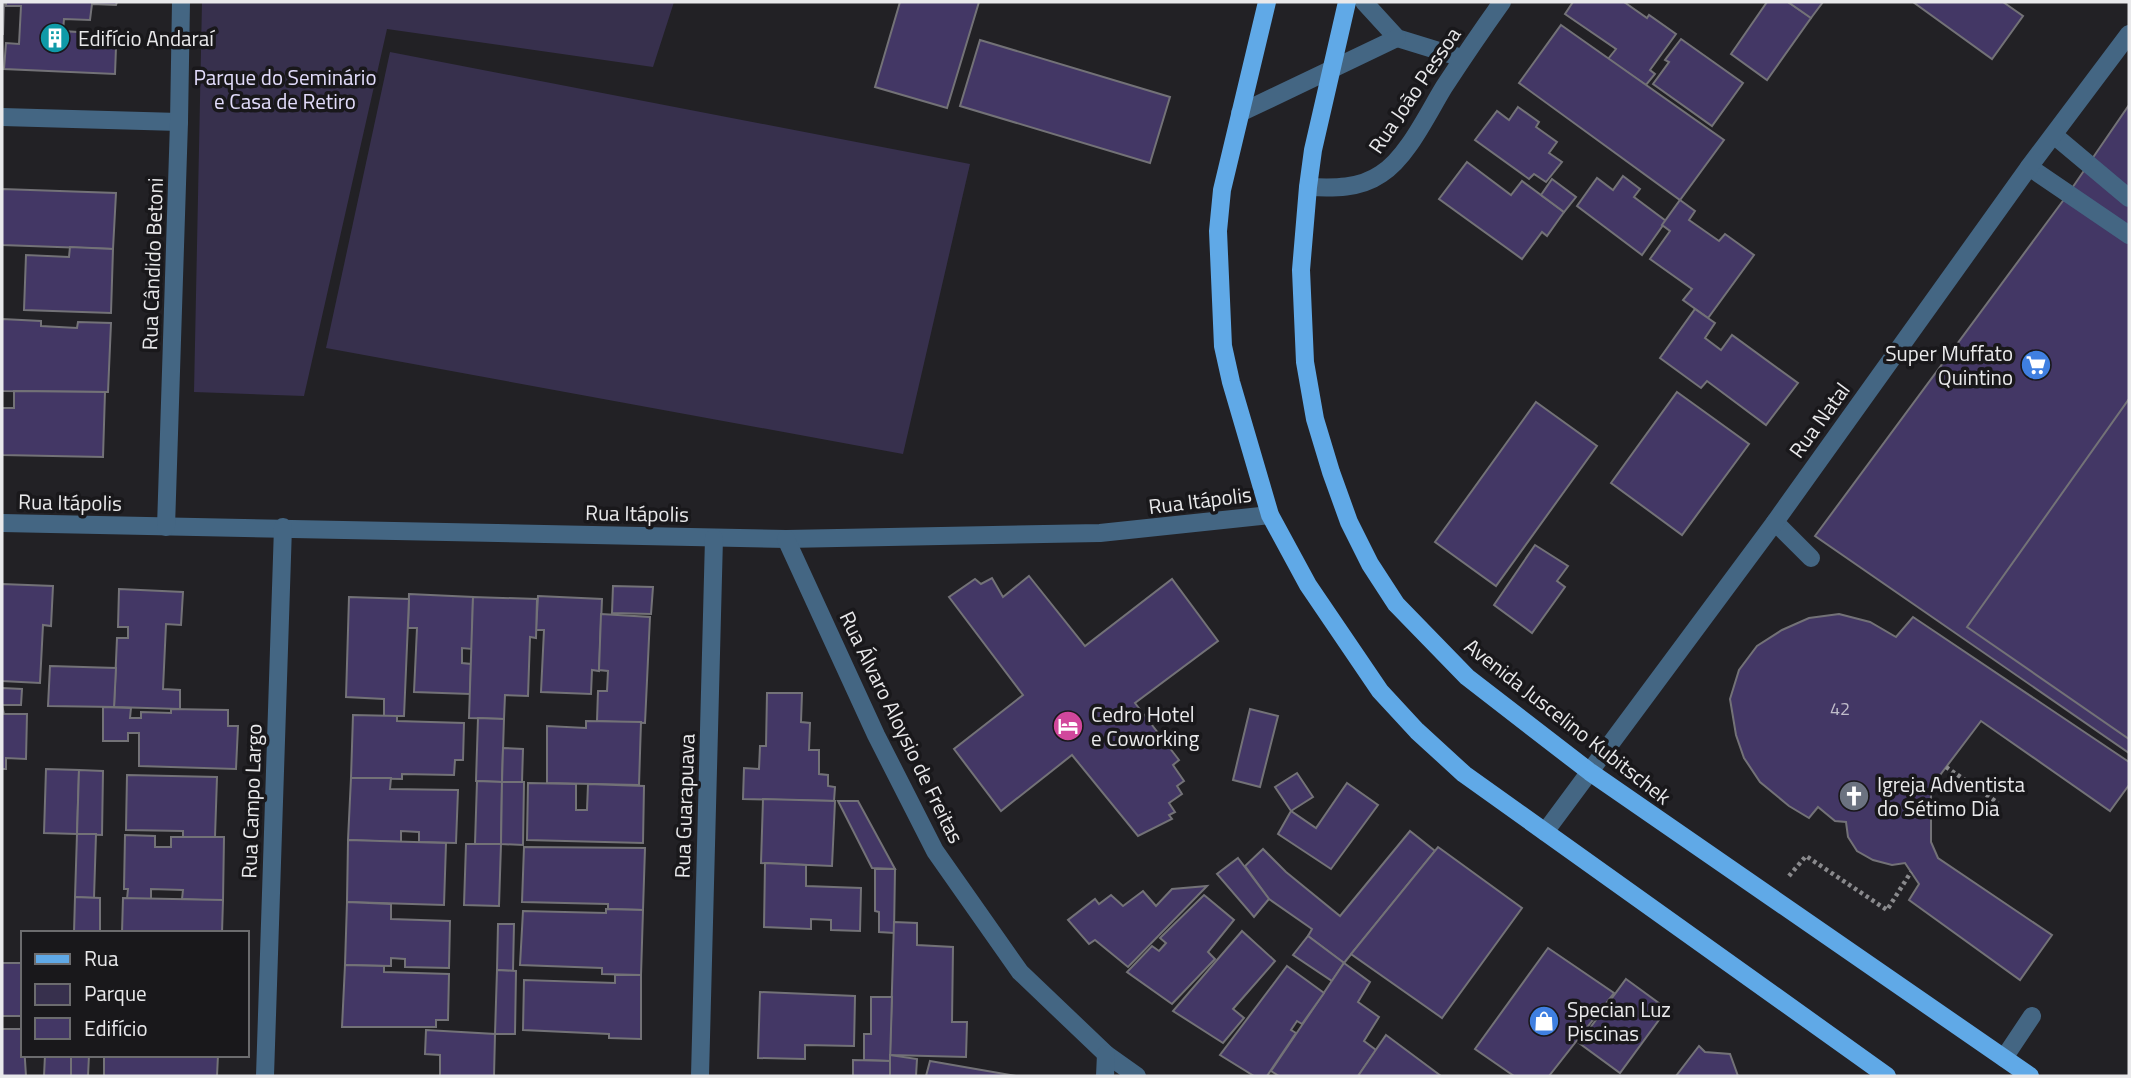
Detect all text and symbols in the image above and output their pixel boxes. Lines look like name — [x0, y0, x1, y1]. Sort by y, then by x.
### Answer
street label: Rua João Pessoa — [1360, 20, 1469, 160]
building icon: Edifício Andaraí — [38, 21, 72, 55]
place label: Edifício Andaraí — [78, 22, 215, 54]
park label: Parque do Seminário e Casa de Retiro — [194, 61, 377, 117]
street label: Rua Cândido Betoni — [133, 177, 171, 351]
place label: Super Muffato Quintino — [1885, 337, 2013, 393]
supermarket icon: Super Muffato Quintino — [2019, 348, 2053, 382]
street label: Rua Natal — [1781, 376, 1857, 464]
street label: Rua Itápolis — [1147, 478, 1253, 522]
street label: Rua Itápolis — [18, 485, 122, 519]
street label: Rua Itápolis — [585, 496, 689, 530]
street label: Rua Álvaro Aloysio de Freitas — [832, 605, 972, 849]
street label: Avenida Juscelino Kubitschek — [1458, 630, 1678, 812]
house number: 42 — [1830, 695, 1850, 722]
place label: Cedro Hotel e Coworking — [1091, 698, 1200, 754]
hotel icon: Cedro Hotel e Coworking — [1051, 709, 1085, 743]
street label: Rua Campo Largo — [232, 723, 270, 879]
street label: Rua Guarapuava — [665, 733, 703, 879]
place label: Igreja Adventista do Sétimo Dia — [1877, 768, 2025, 824]
church icon: Igreja Adventista do Sétimo Dia — [1837, 779, 1871, 813]
legend — [21, 931, 248, 1057]
text: Rua — [84, 942, 119, 974]
text: Parque — [84, 977, 147, 1009]
place label: Specian Luz Piscinas — [1567, 993, 1671, 1049]
shop icon: Specian Luz Piscinas — [1527, 1004, 1561, 1038]
text: Edifício — [84, 1012, 148, 1044]

